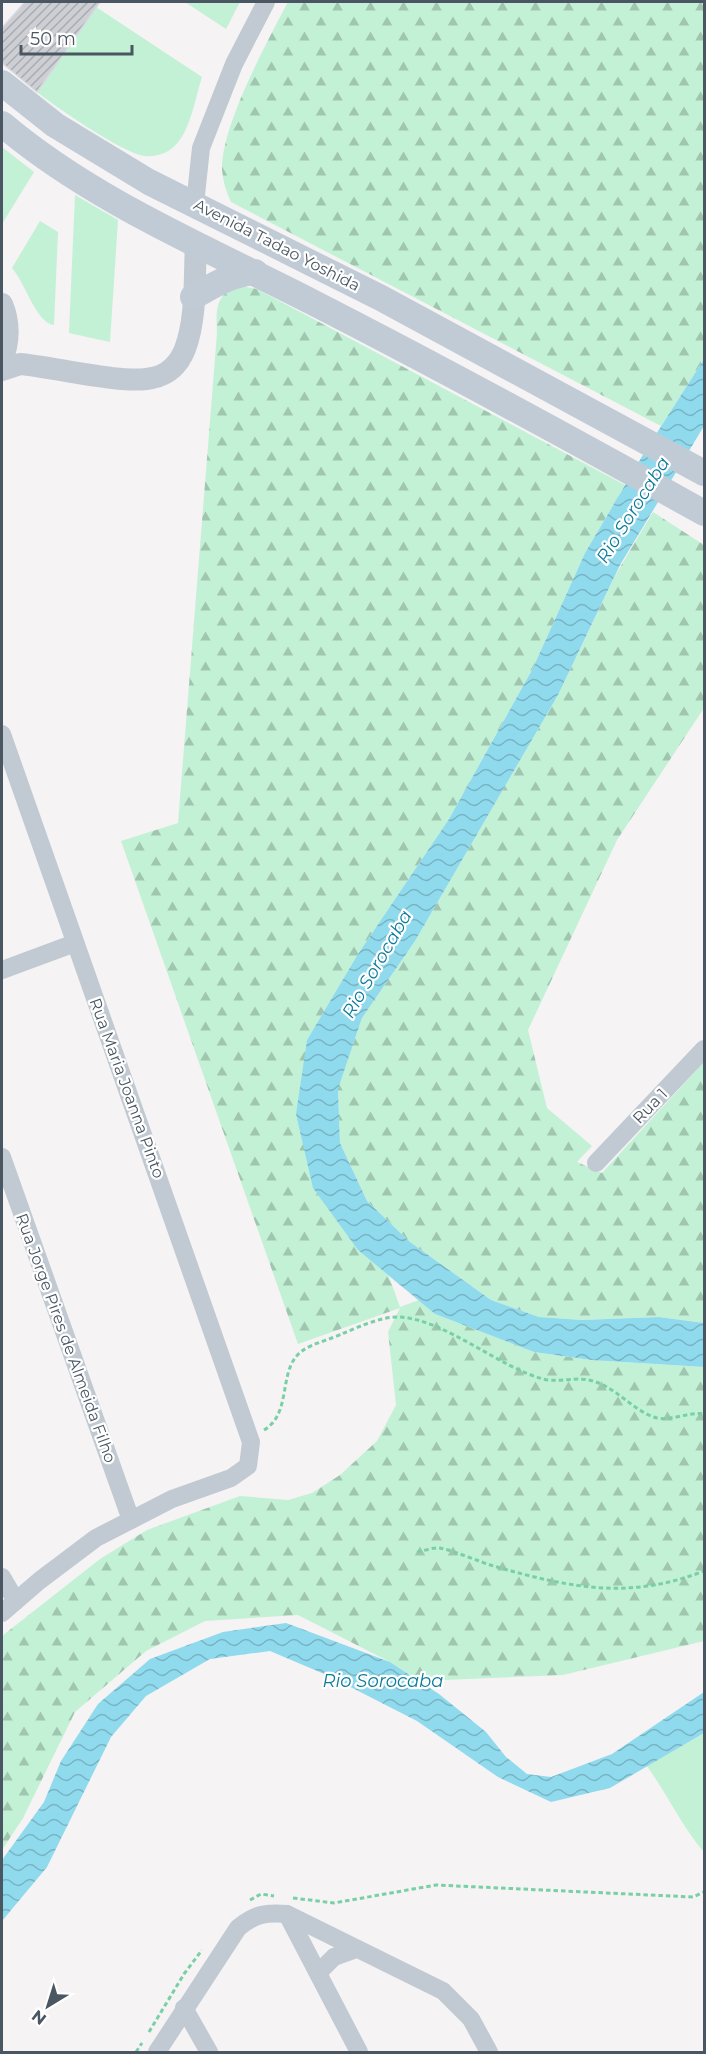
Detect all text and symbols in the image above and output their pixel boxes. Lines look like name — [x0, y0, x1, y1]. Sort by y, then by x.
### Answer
scale bar — [21, 18, 132, 56]
text: 50 m — [30, 28, 76, 50]
street label: Avenida Tadao Yoshida — [191, 195, 363, 295]
water label: Rio Sorocaba — [592, 453, 674, 567]
water label: Rio Sorocaba — [337, 906, 417, 1022]
street label: Rua Maria Joanna Pinto — [86, 995, 168, 1181]
street label: Rua 1 — [629, 1084, 671, 1128]
street label: Rua Jorge Pires de Almeida Filho — [12, 1211, 120, 1465]
water label: Rio Sorocaba — [322, 1670, 444, 1692]
north arrow — [18, 1976, 78, 2036]
text: N — [28, 2006, 50, 2029]

